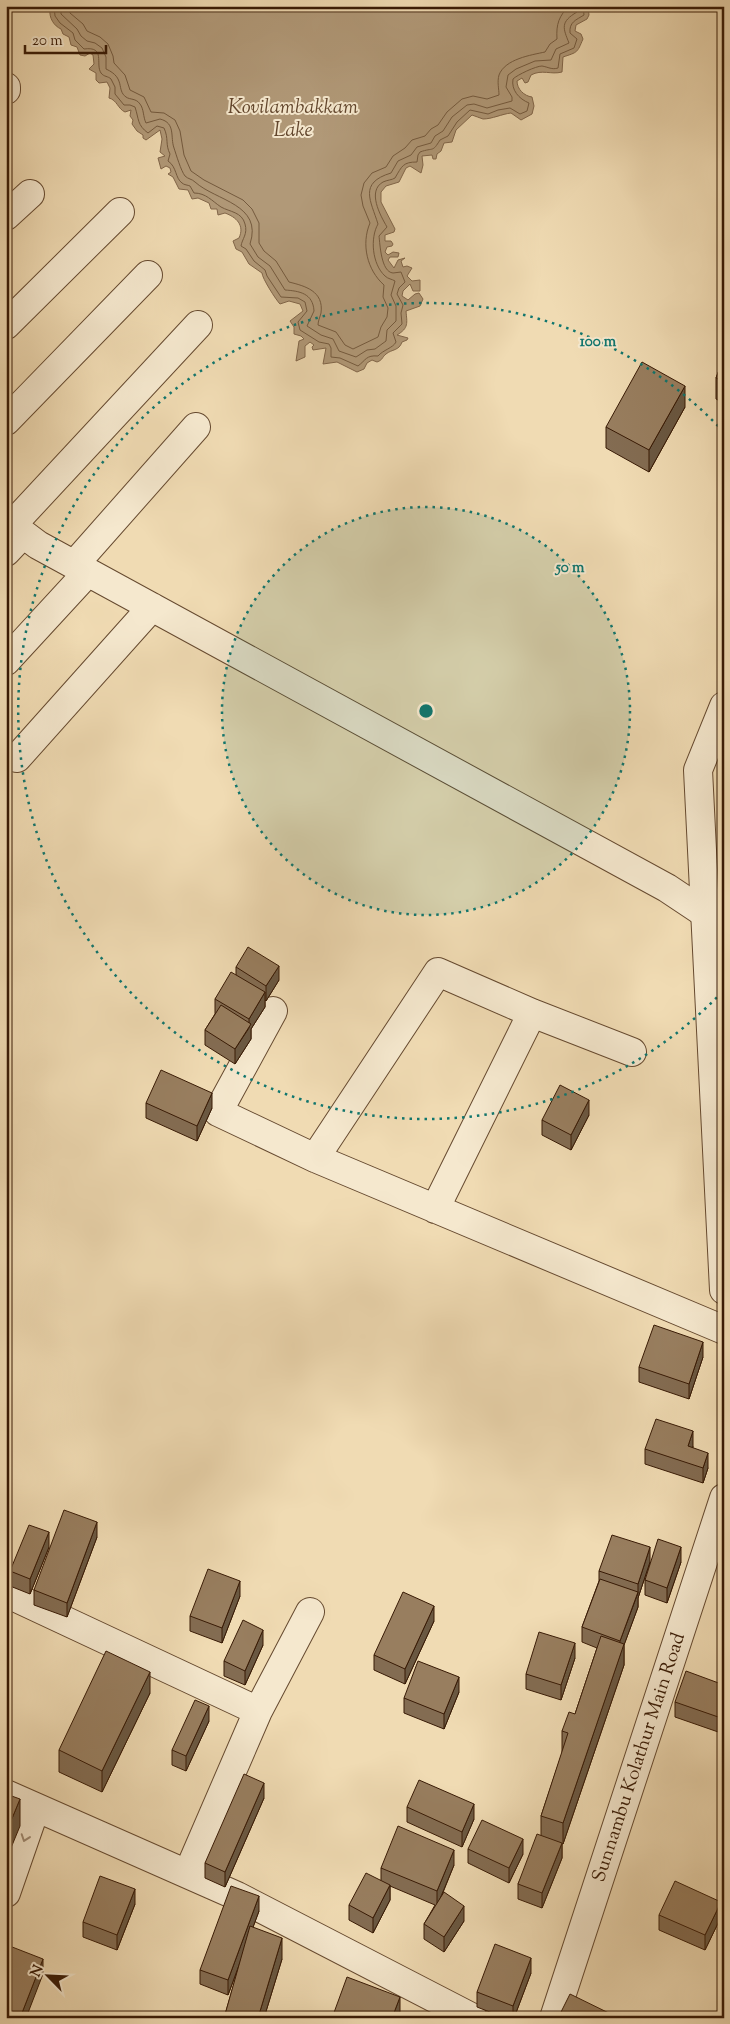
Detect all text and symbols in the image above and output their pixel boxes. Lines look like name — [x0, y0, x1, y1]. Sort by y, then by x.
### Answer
scale bar — [25, 22, 106, 54]
text: 20 m — [32, 31, 63, 52]
water label: Kovilambakkam Lake — [228, 94, 358, 146]
text: 100 m — [580, 332, 617, 353]
text: 50 m — [555, 558, 585, 579]
centre of rings — [417, 702, 435, 720]
street label: Sunnambu Kolathur Main Road — [586, 1629, 693, 1886]
one-way arrow — [21, 1833, 31, 1842]
north arrow — [22, 1952, 72, 2002]
text: N — [27, 1962, 49, 1981]

